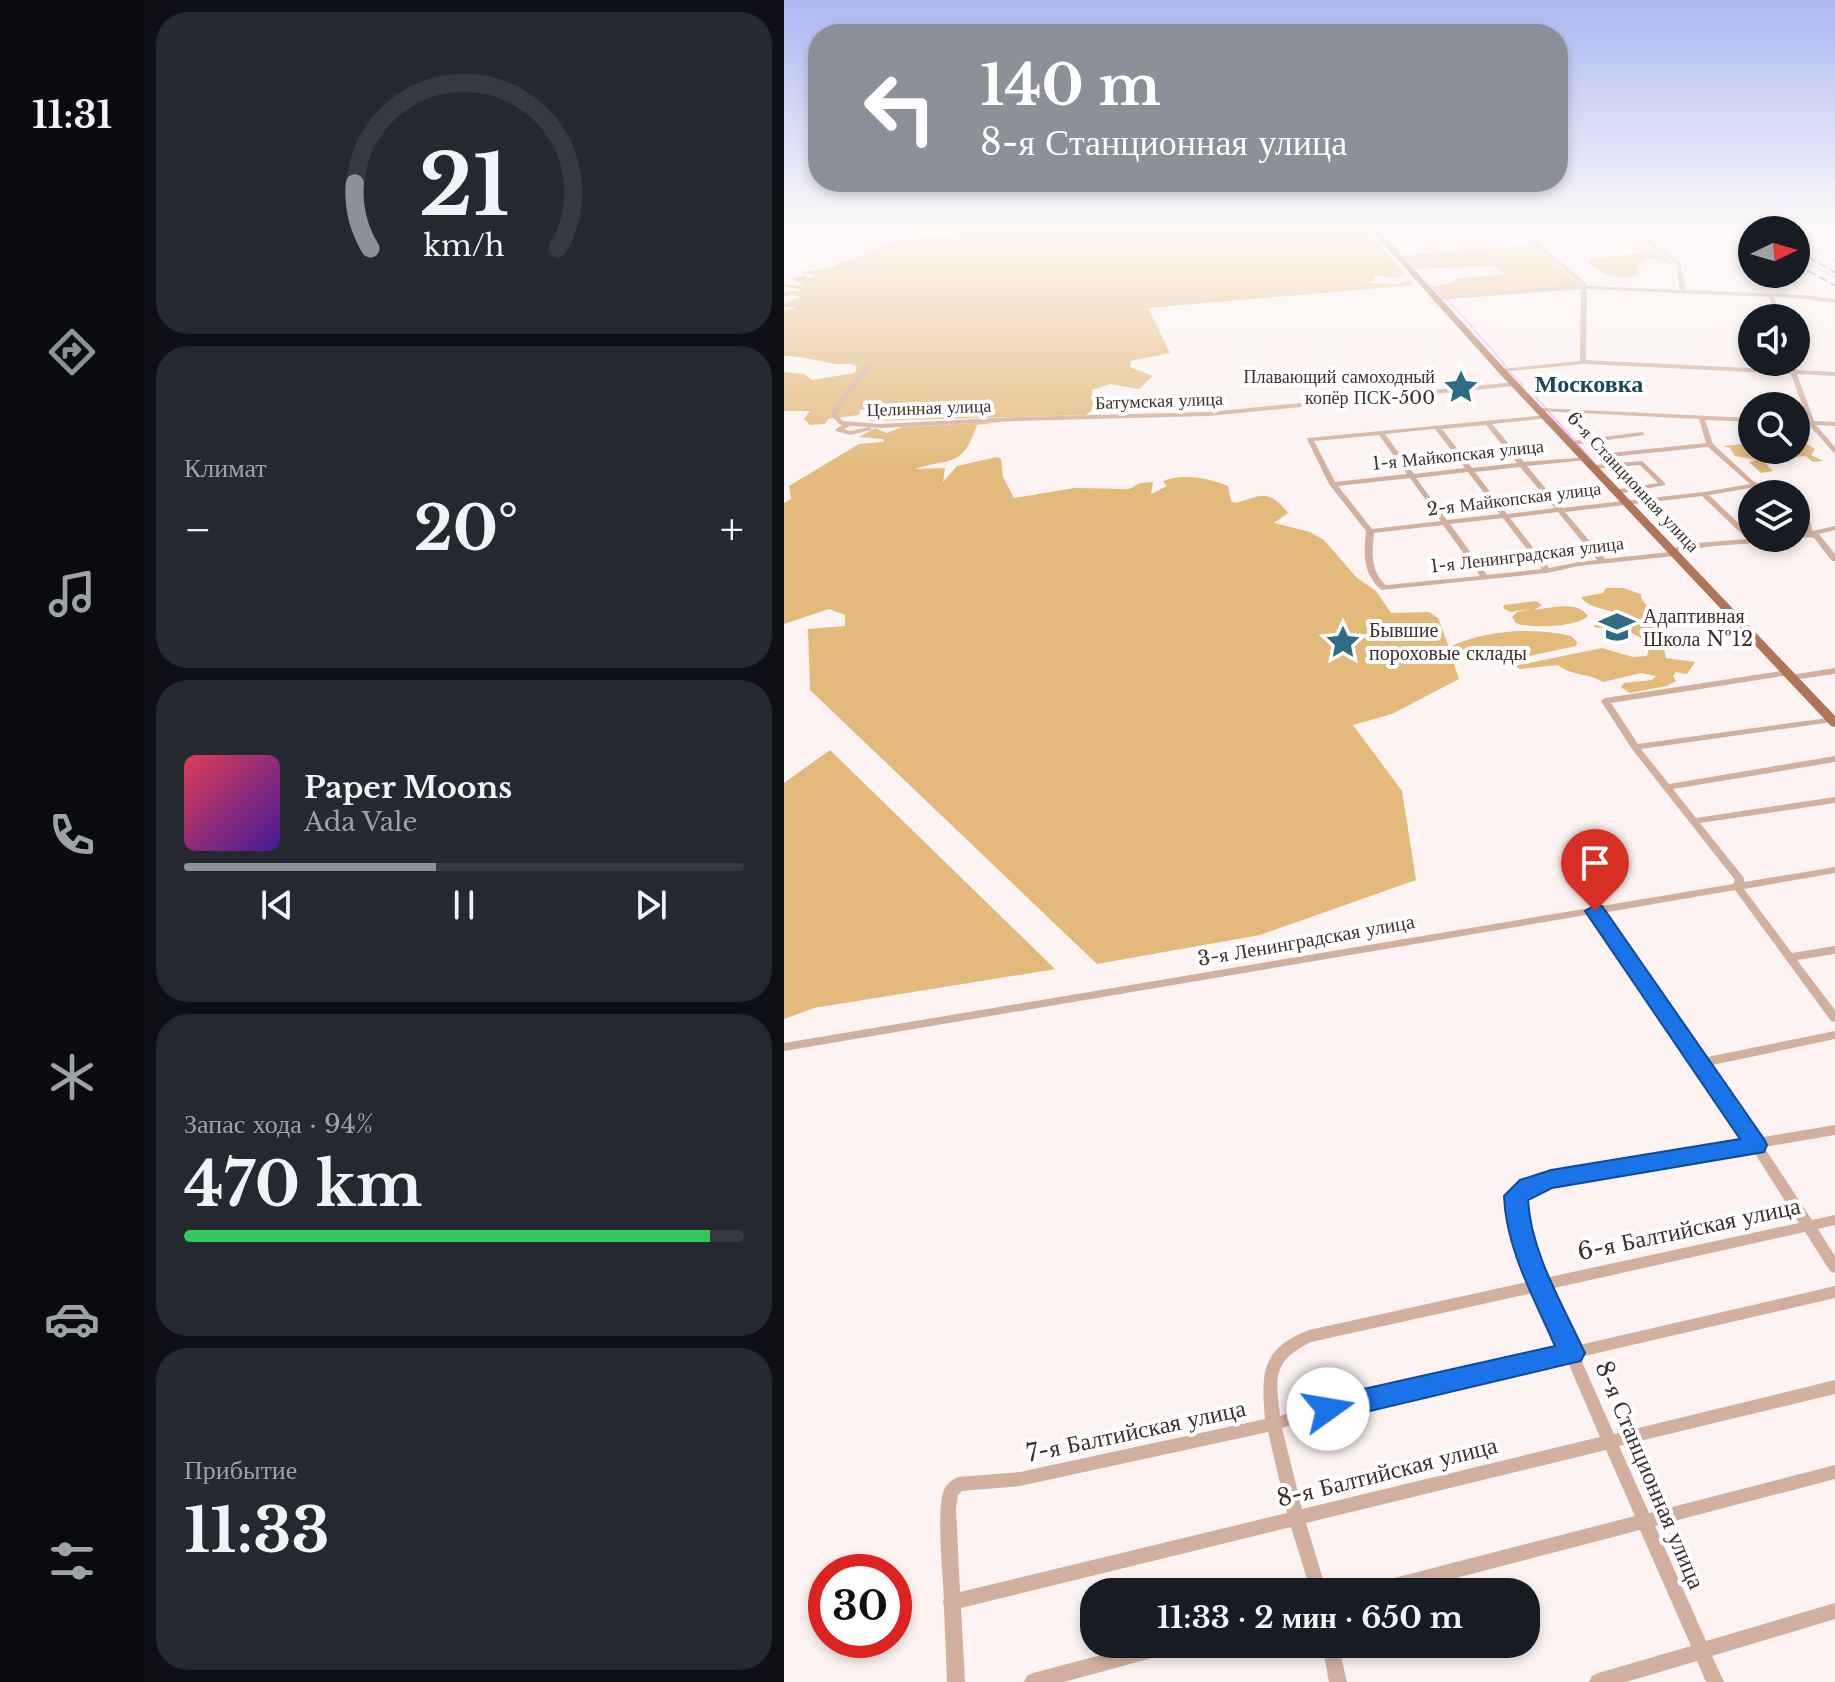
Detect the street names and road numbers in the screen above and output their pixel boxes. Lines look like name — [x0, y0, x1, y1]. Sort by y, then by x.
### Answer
street label: Батумская улица — [1095, 388, 1223, 414]
street label: Целинная улица — [866, 395, 992, 421]
street label: 6-я Станционная улица — [1562, 407, 1704, 557]
street label: 1-я Майкопская улица — [1371, 435, 1545, 475]
street label: 2-я Майкопская улица — [1426, 477, 1602, 521]
street label: 1-я Ленинградская улица — [1429, 532, 1625, 578]
street label: 3-я Ленинградская улица — [1196, 909, 1416, 971]
street label: 6-я Балтийская улица — [1575, 1191, 1803, 1266]
street label: 8-я Станционная улица — [1589, 1356, 1712, 1593]
street label: 7-я Балтийская улица — [1024, 1393, 1248, 1468]
street label: 8-я Балтийская улица — [1274, 1430, 1500, 1513]

